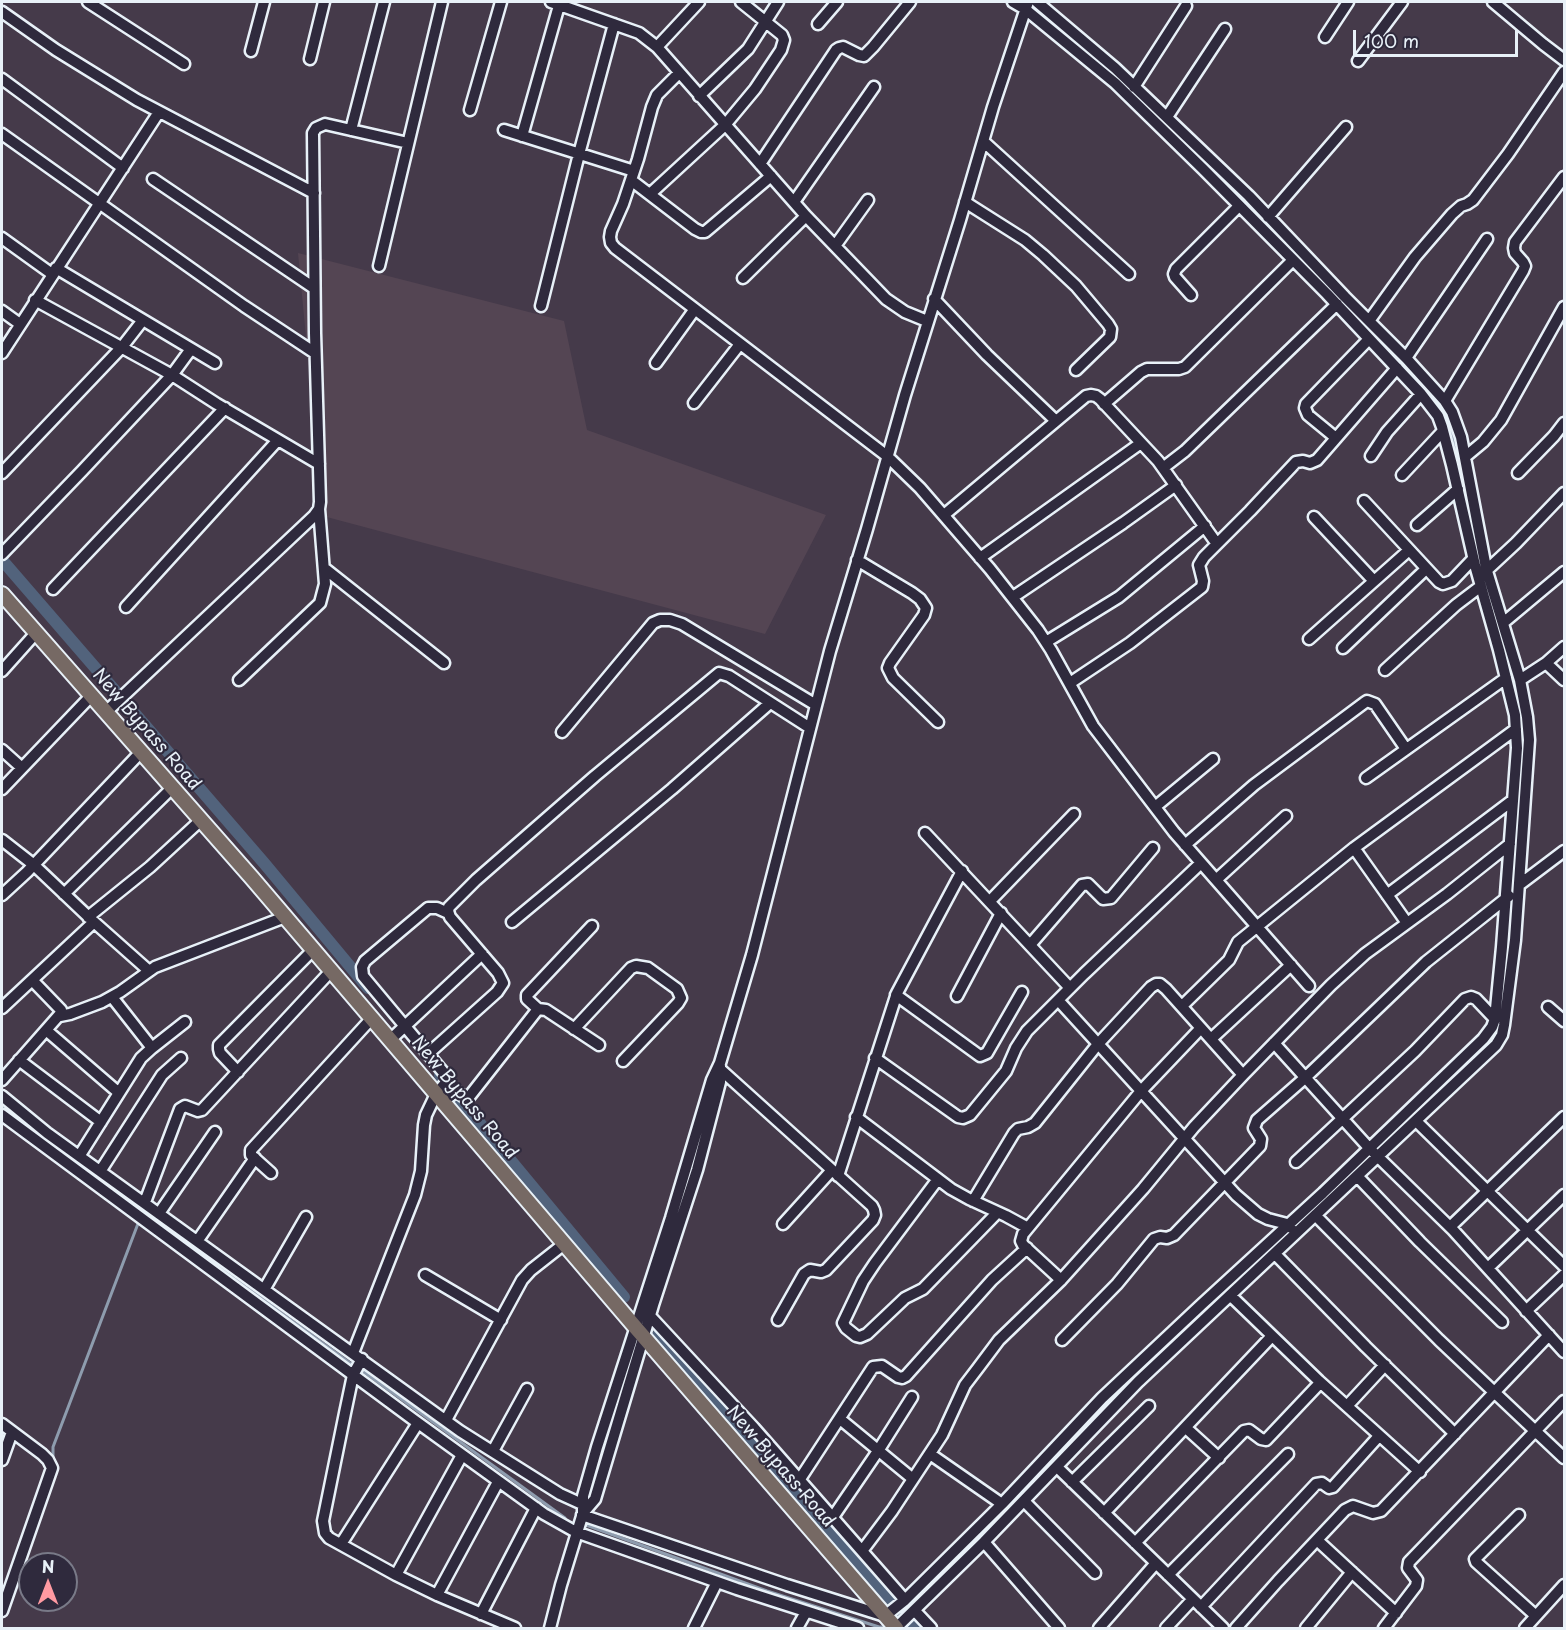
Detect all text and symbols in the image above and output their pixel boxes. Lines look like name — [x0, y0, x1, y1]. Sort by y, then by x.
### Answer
scale bar — [1356, 18, 1521, 56]
text: 100 m — [1364, 27, 1419, 54]
street label: New Bypass Road — [87, 665, 205, 795]
street label: New Bypass Road — [406, 1032, 522, 1164]
street label: New Bypass Road — [721, 1402, 839, 1532]
north arrow — [18, 1552, 78, 1612]
text: N — [42, 1554, 54, 1578]

